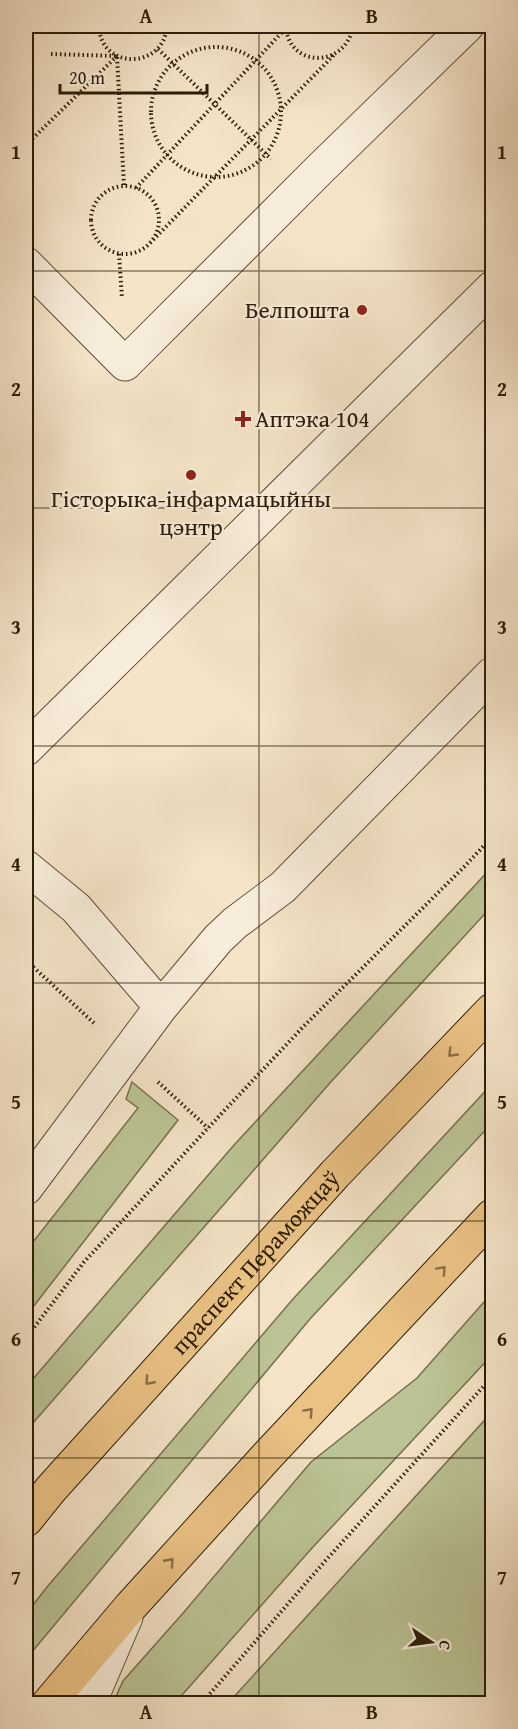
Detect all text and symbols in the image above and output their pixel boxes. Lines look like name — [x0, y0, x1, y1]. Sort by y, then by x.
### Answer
text: A — [140, 1, 153, 30]
text: B — [366, 1, 378, 30]
scale bar — [60, 57, 207, 95]
text: 20 m — [69, 64, 105, 91]
text: 1 — [11, 137, 21, 166]
text: 1 — [497, 137, 507, 166]
place label: Белпошта — [245, 292, 351, 327]
marker: Белпошта — [355, 303, 369, 317]
text: 2 — [11, 374, 21, 403]
text: 2 — [497, 374, 507, 403]
place label: Аптэка 104 — [255, 401, 370, 436]
marker: Аптэка 104 — [236, 412, 250, 426]
marker: Гісторыка-інфармацыйны цэнтр — [184, 468, 198, 482]
place label: Гісторыка-інфармацыйны цэнтр — [51, 481, 331, 544]
text: 3 — [11, 612, 21, 641]
text: 3 — [497, 612, 507, 641]
text: 4 — [11, 849, 21, 878]
text: 4 — [497, 849, 507, 878]
one-way arrow — [448, 1046, 459, 1056]
text: 5 — [11, 1087, 21, 1116]
text: 5 — [497, 1087, 507, 1116]
street label: праспект Пераможцаў — [162, 1162, 348, 1362]
one-way arrow — [435, 1266, 446, 1277]
text: 6 — [11, 1324, 21, 1353]
text: 6 — [497, 1324, 507, 1353]
one-way arrow — [145, 1374, 156, 1385]
one-way arrow — [301, 1408, 312, 1419]
one-way arrow — [163, 1559, 174, 1569]
text: 7 — [11, 1562, 21, 1591]
text: 7 — [497, 1562, 507, 1591]
north arrow — [401, 1612, 461, 1672]
text: С — [433, 1638, 458, 1652]
text: A — [140, 1697, 153, 1726]
text: B — [366, 1697, 378, 1726]

